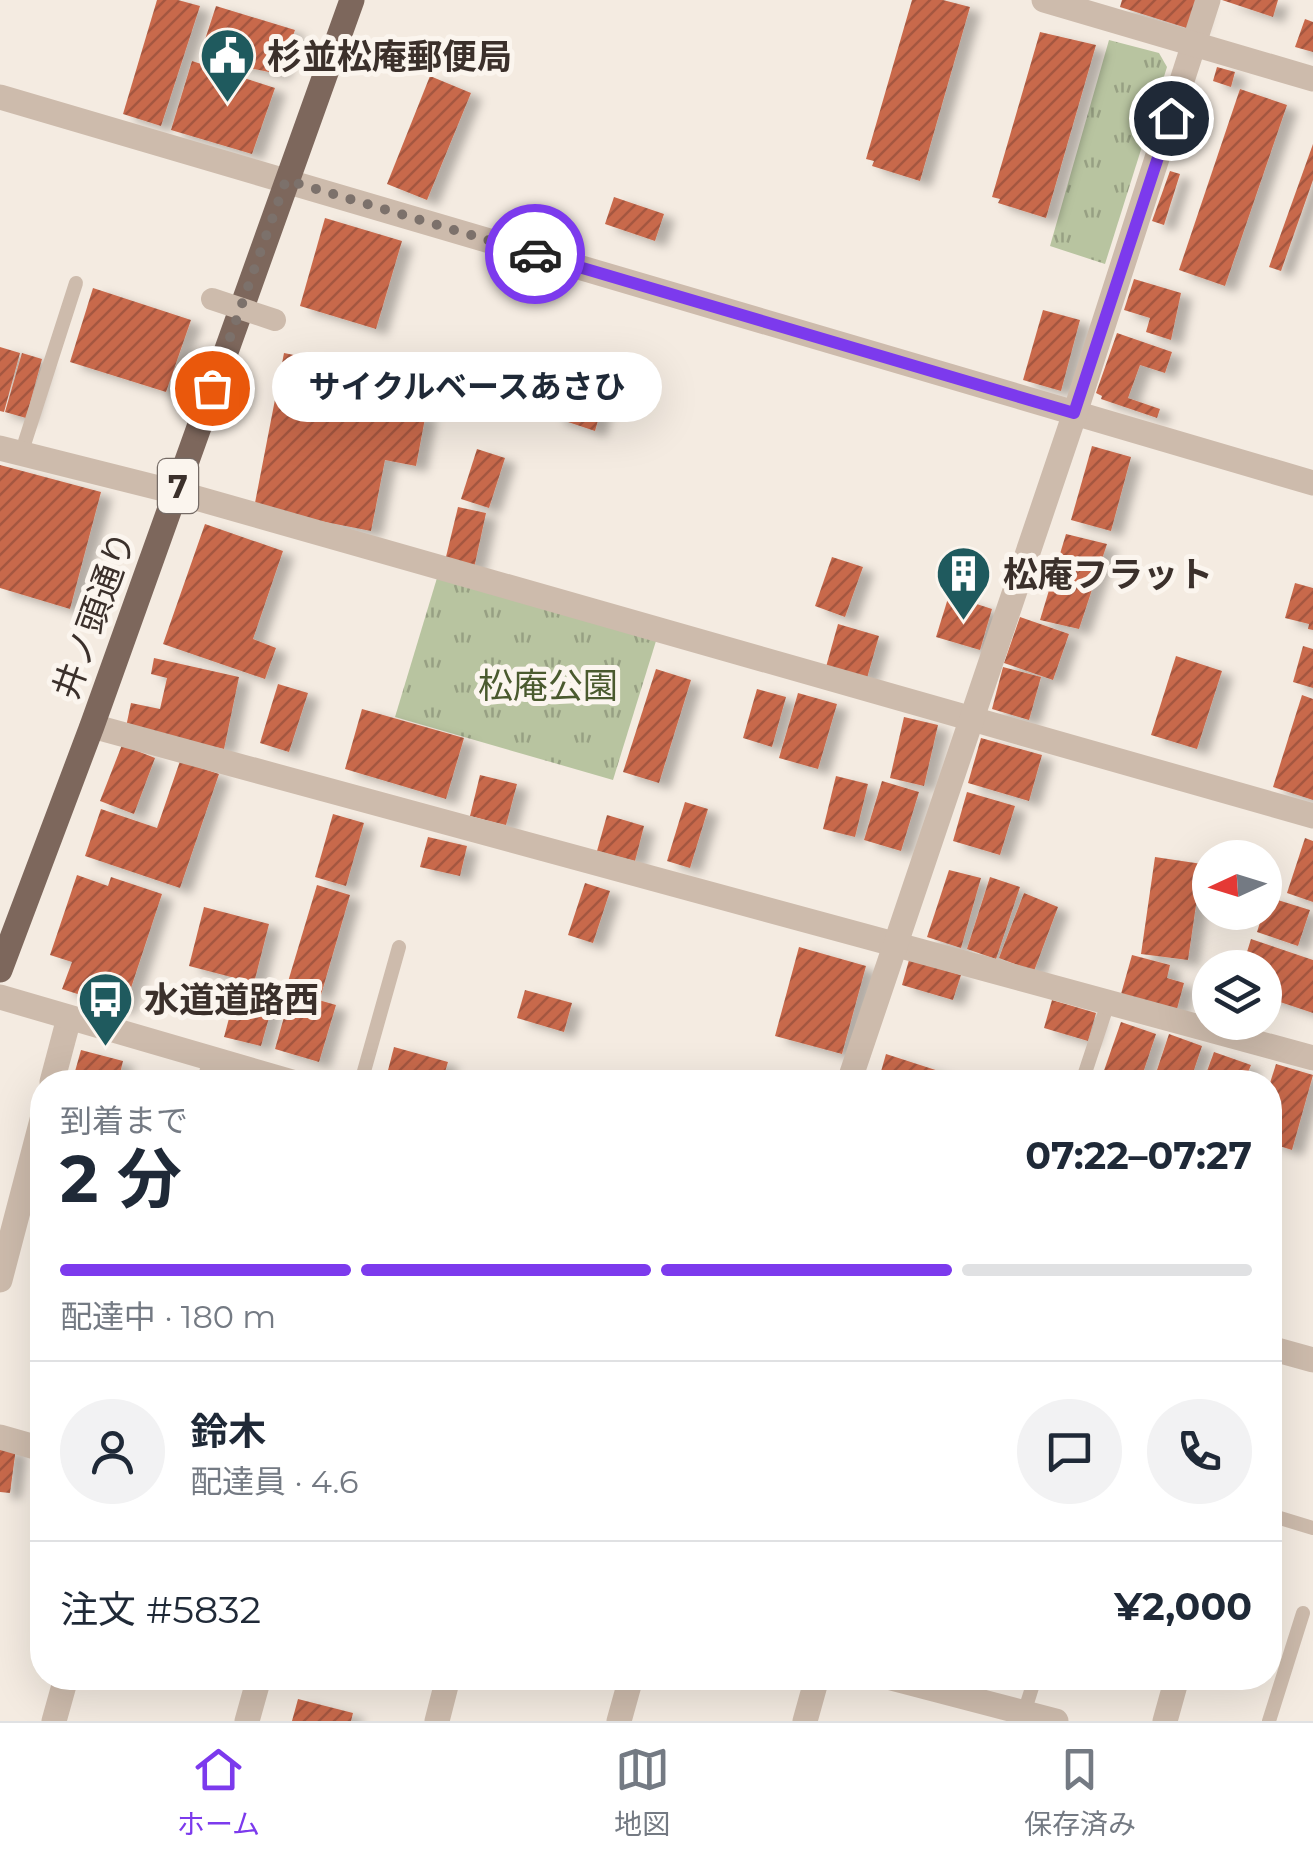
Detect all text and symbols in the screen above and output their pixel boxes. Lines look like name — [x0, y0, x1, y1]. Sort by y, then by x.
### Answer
public building icon: 杉並松庵郵便局 — [198, 26, 258, 105]
place label: 杉並松庵郵便局 — [267, 35, 512, 78]
pin — [1129, 76, 1214, 161]
icon: home — [1144, 91, 1199, 146]
courier — [485, 204, 585, 304]
icon: car — [508, 227, 563, 282]
pin — [170, 346, 255, 431]
callout: サイクルベースあさひ — [272, 353, 662, 423]
icon: bag — [185, 361, 240, 416]
text: サイクルベースあさひ — [309, 367, 625, 406]
road number: 7 — [158, 459, 198, 513]
street label: 井ノ頭通り — [44, 525, 144, 705]
building icon: 松庵フラット — [934, 544, 994, 623]
place label: 松庵フラット — [1003, 553, 1213, 596]
park label: 松庵公園 — [478, 664, 618, 707]
north arrow — [1192, 840, 1282, 930]
map controls — [1192, 840, 1282, 1040]
button: layers — [1192, 950, 1282, 1040]
bus stop icon: 水道道路西 — [75, 969, 135, 1048]
place label: 水道道路西 — [144, 978, 319, 1021]
text: 到着まで — [60, 1101, 188, 1140]
text: 07:22–07:27 — [1025, 1132, 1252, 1179]
text: 2 分 — [60, 1139, 182, 1218]
text: 配達中 · 180 m — [60, 1297, 276, 1336]
button: person — [60, 1399, 165, 1504]
button: chat — [1017, 1399, 1122, 1504]
button: phone — [1147, 1399, 1252, 1504]
text: 鈴木 — [190, 1408, 266, 1455]
text: 配達員 · 4.6 — [190, 1462, 359, 1501]
text: ¥2,000 — [1114, 1583, 1252, 1630]
text: 注文 #5832 — [60, 1586, 261, 1633]
tab: ホーム — [177, 1742, 260, 1842]
tab: 地図 — [614, 1742, 670, 1842]
tab: 保存済み — [1024, 1742, 1136, 1842]

